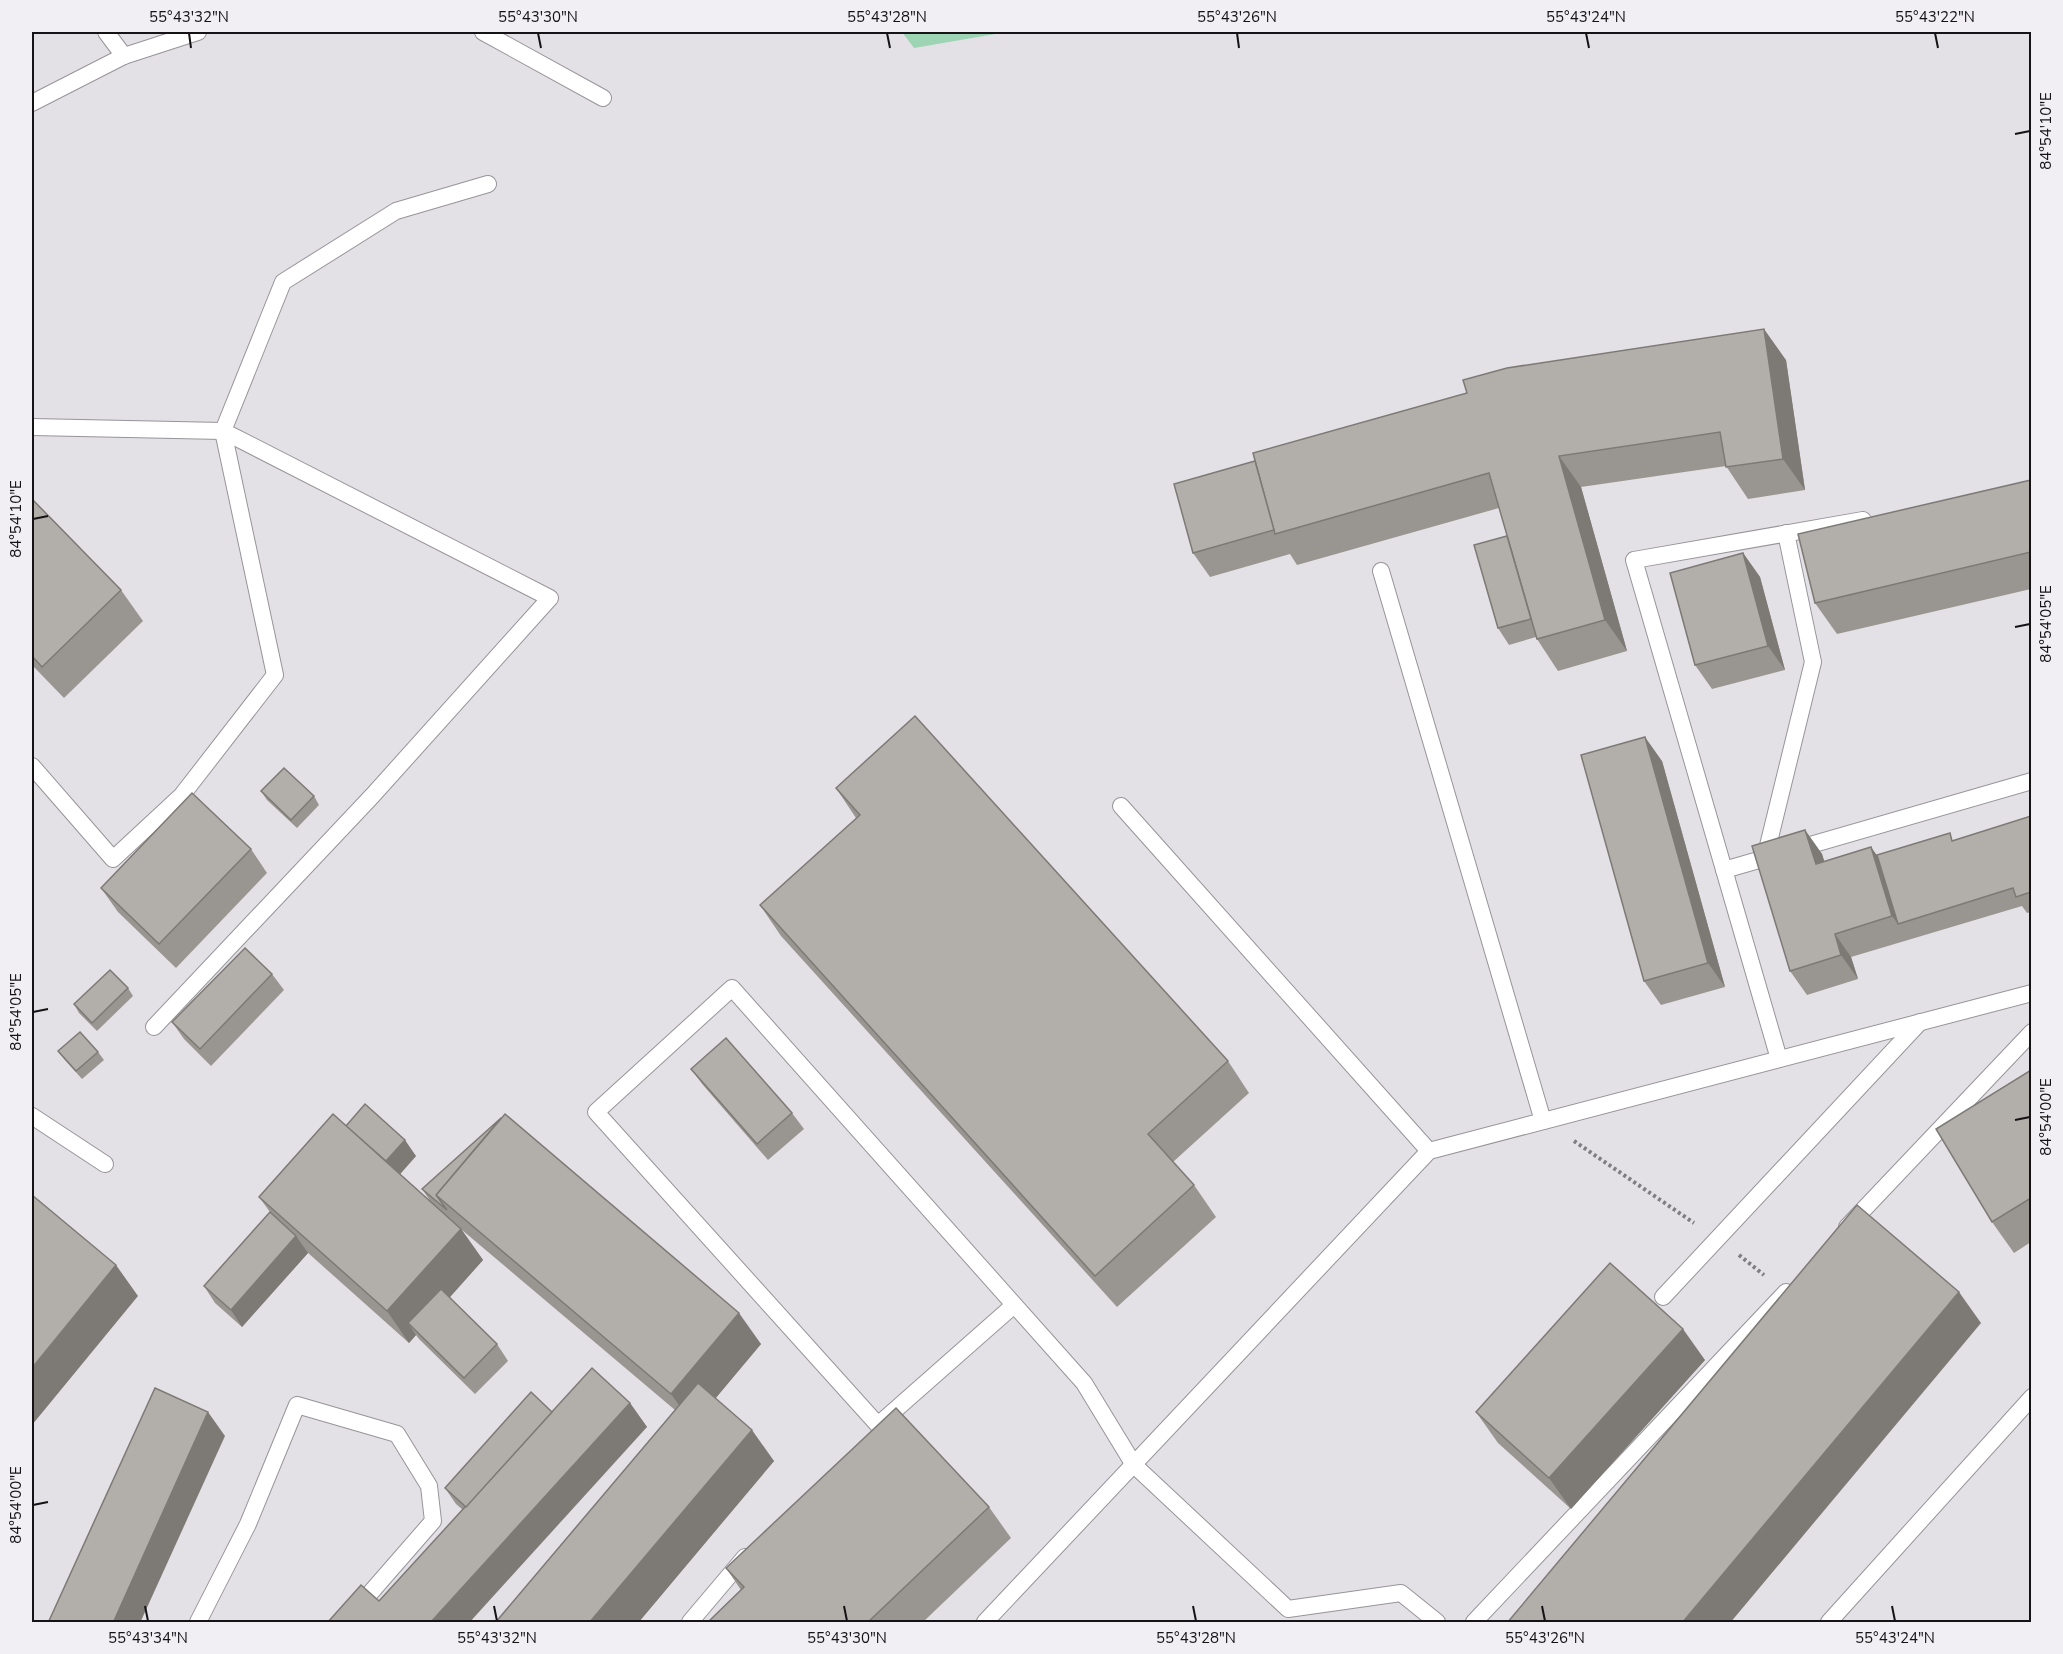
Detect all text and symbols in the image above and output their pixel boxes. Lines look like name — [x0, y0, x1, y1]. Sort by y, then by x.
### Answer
text: 55°43'32"N — [149, 7, 229, 27]
text: 55°43'30"N — [498, 7, 578, 27]
text: 55°43'28"N — [847, 7, 927, 27]
text: 55°43'26"N — [1197, 7, 1277, 27]
text: 55°43'24"N — [1546, 7, 1626, 27]
text: 55°43'22"N — [1895, 7, 1975, 27]
text: 84°54'10"E — [2036, 92, 2056, 170]
text: 84°54'10"E — [6, 480, 26, 558]
text: 84°54'05"E — [2036, 585, 2056, 663]
text: 84°54'05"E — [6, 973, 26, 1051]
text: 84°54'00"E — [2036, 1078, 2056, 1156]
text: 84°54'00"E — [6, 1466, 26, 1544]
text: 55°43'34"N — [108, 1628, 188, 1648]
text: 55°43'32"N — [457, 1628, 537, 1648]
text: 55°43'30"N — [807, 1628, 887, 1648]
text: 55°43'28"N — [1156, 1628, 1236, 1648]
text: 55°43'26"N — [1505, 1628, 1585, 1648]
text: 55°43'24"N — [1855, 1628, 1935, 1648]

